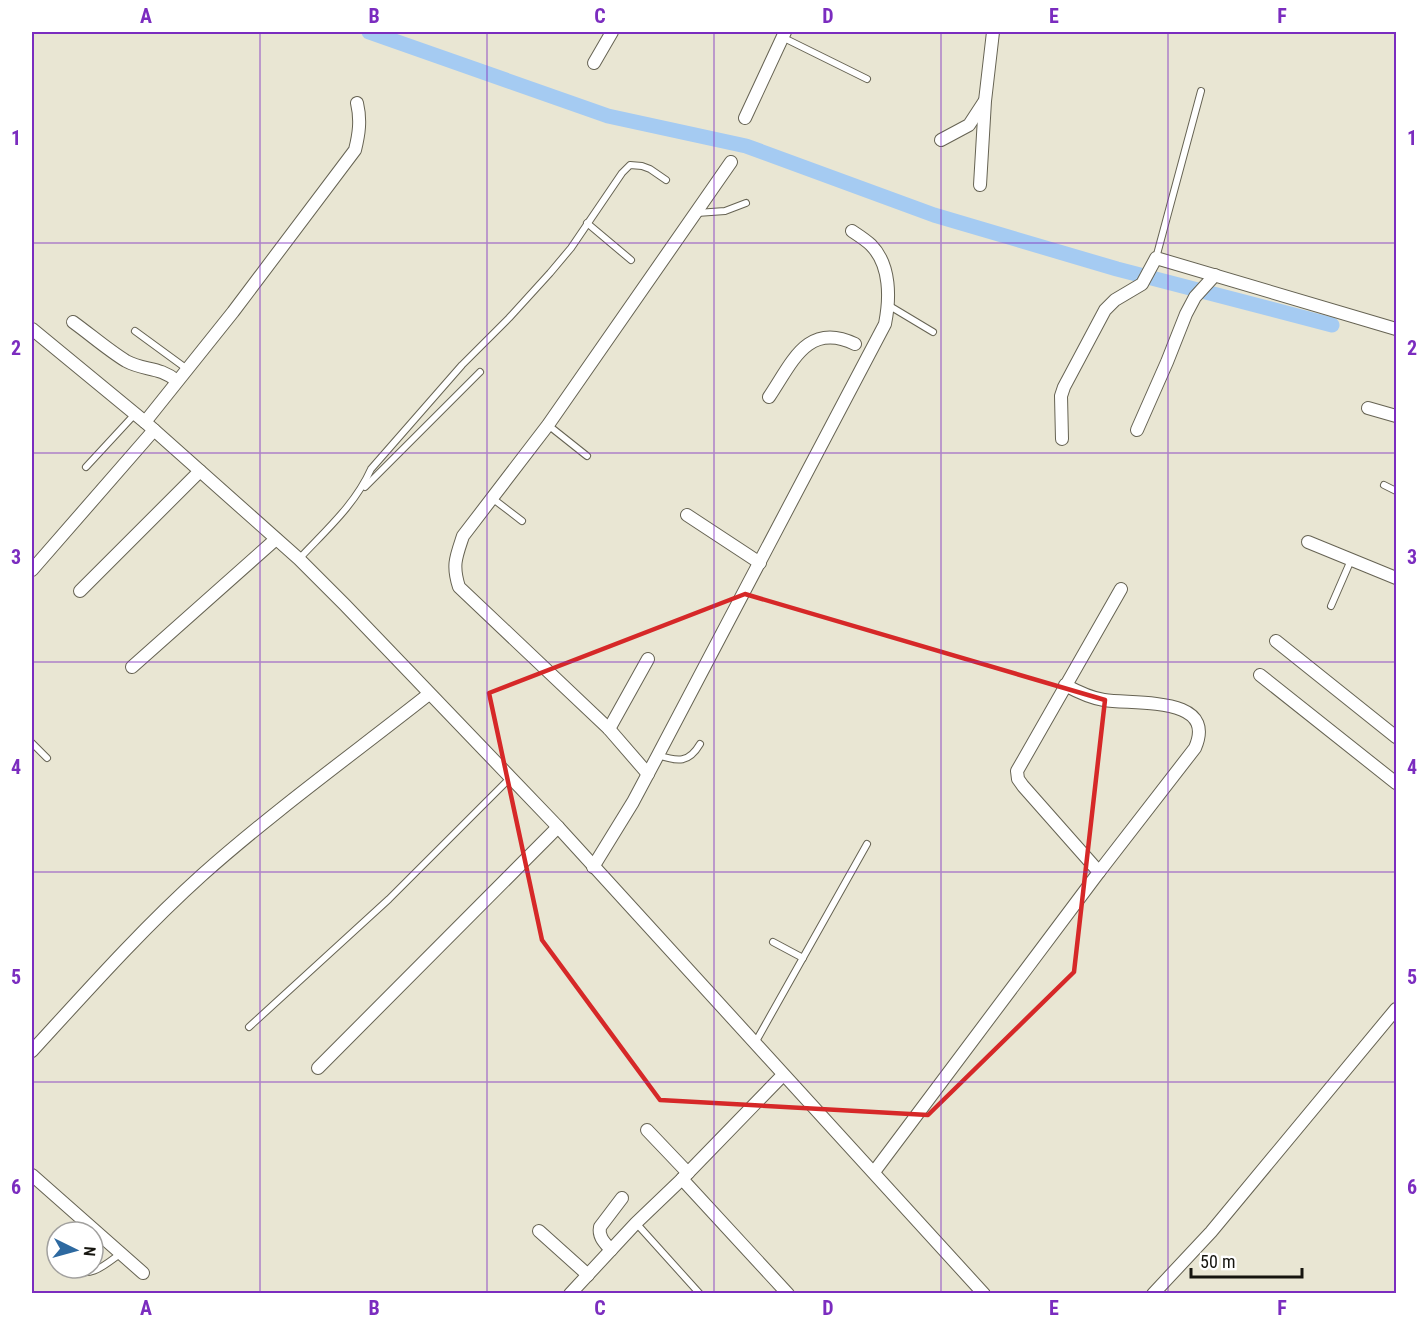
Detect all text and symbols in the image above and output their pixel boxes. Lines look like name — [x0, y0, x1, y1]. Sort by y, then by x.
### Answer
text: A — [140, 4, 152, 28]
text: B — [368, 4, 380, 28]
text: C — [594, 4, 606, 28]
text: D — [822, 4, 834, 28]
text: E — [1049, 4, 1059, 28]
text: F — [1277, 4, 1287, 28]
text: 1 — [11, 126, 21, 150]
text: 1 — [1407, 126, 1417, 150]
text: 2 — [11, 336, 21, 360]
text: 2 — [1407, 336, 1417, 360]
text: 3 — [11, 545, 21, 569]
text: 3 — [1407, 545, 1417, 569]
text: 4 — [11, 755, 21, 779]
text: 4 — [1407, 755, 1417, 779]
text: 5 — [11, 965, 21, 989]
text: 5 — [1407, 965, 1417, 989]
text: 6 — [11, 1175, 21, 1199]
text: 6 — [1407, 1175, 1417, 1199]
north arrow — [45, 1220, 105, 1280]
scale bar — [1191, 1241, 1302, 1279]
text: N — [80, 1246, 99, 1257]
text: 50 m — [1200, 1251, 1235, 1272]
text: A — [140, 1296, 152, 1320]
text: B — [368, 1296, 380, 1320]
text: C — [594, 1296, 606, 1320]
text: D — [822, 1296, 834, 1320]
text: E — [1049, 1296, 1059, 1320]
text: F — [1277, 1296, 1287, 1320]

